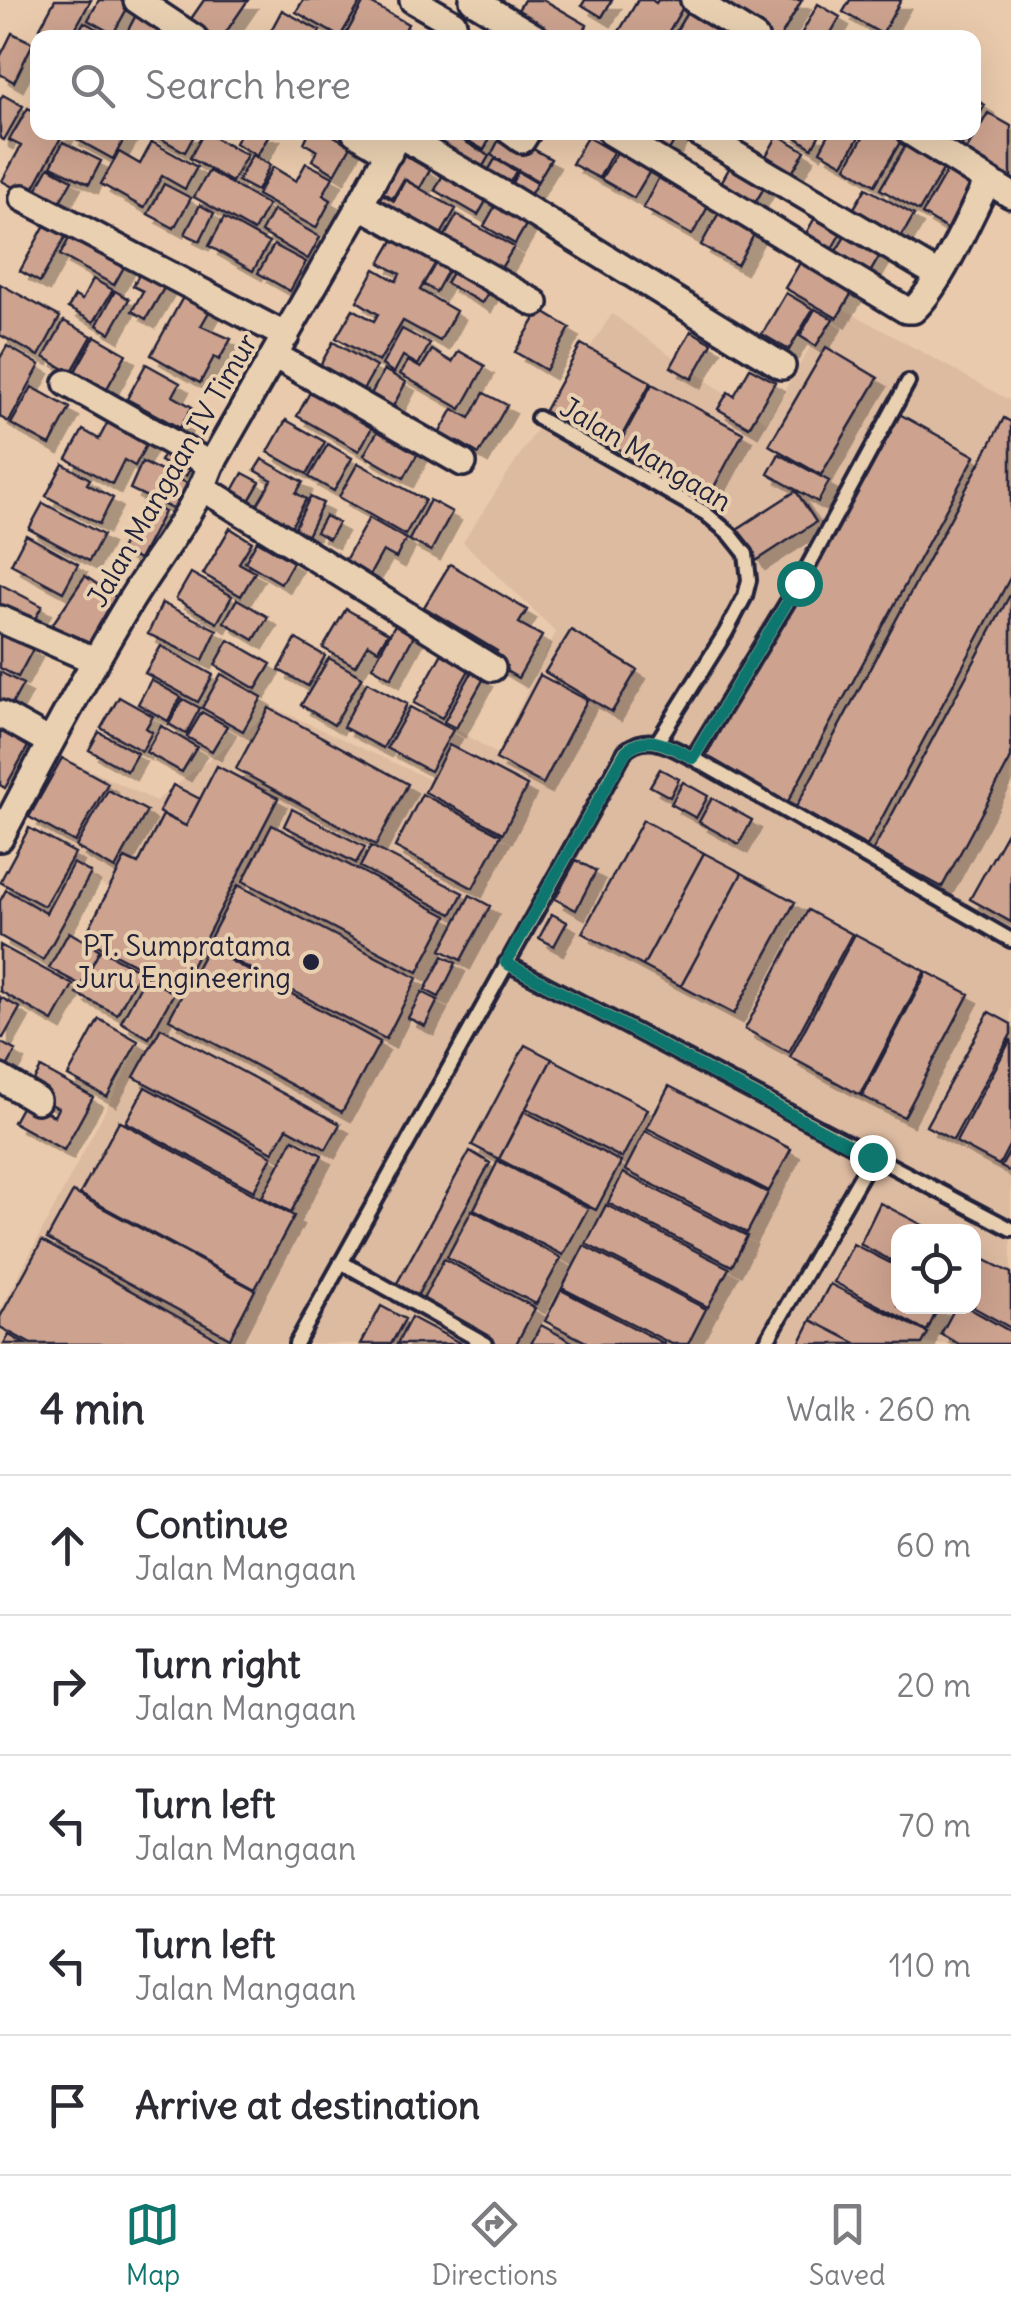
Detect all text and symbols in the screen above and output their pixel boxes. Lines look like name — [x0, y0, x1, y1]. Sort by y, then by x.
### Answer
search box — [30, 30, 981, 140]
icon: search — [65, 58, 120, 113]
text: Search here — [145, 62, 351, 109]
street label: Jalan Mangaan IV Timur — [79, 327, 265, 613]
street label: Jalan Mangaan — [554, 389, 738, 519]
route start — [777, 561, 823, 607]
place label: PT. Sumpratama Juru Engineering — [76, 928, 291, 996]
marker: PT. Sumpratama Juru Engineering — [300, 951, 322, 973]
route end — [850, 1135, 896, 1181]
map controls — [891, 1224, 981, 1314]
button: locate — [891, 1224, 981, 1314]
text: 4 min — [40, 1383, 145, 1435]
text: Walk · 260 m — [786, 1389, 971, 1430]
text: Continue — [135, 1501, 288, 1548]
icon: ahead — [40, 1518, 95, 1573]
text: 60 m — [896, 1525, 971, 1566]
text: Jalan Mangaan — [135, 1548, 356, 1589]
text: Turn right — [135, 1641, 301, 1688]
icon: right — [40, 1658, 95, 1713]
text: 20 m — [897, 1665, 971, 1706]
text: Jalan Mangaan — [135, 1688, 356, 1729]
text: Turn left — [135, 1781, 275, 1828]
icon: left — [40, 1798, 95, 1853]
text: 70 m — [899, 1805, 971, 1846]
text: Jalan Mangaan — [135, 1828, 356, 1869]
text: Turn left — [135, 1921, 275, 1968]
icon: left — [40, 1938, 95, 1993]
text: 110 m — [889, 1945, 971, 1986]
text: Jalan Mangaan — [135, 1968, 356, 2009]
icon: arrive — [40, 2078, 95, 2133]
text: Arrive at destination — [135, 2082, 480, 2129]
tab: Map — [125, 2197, 180, 2293]
tab: Directions — [431, 2197, 558, 2293]
tab: Saved — [809, 2197, 886, 2293]

